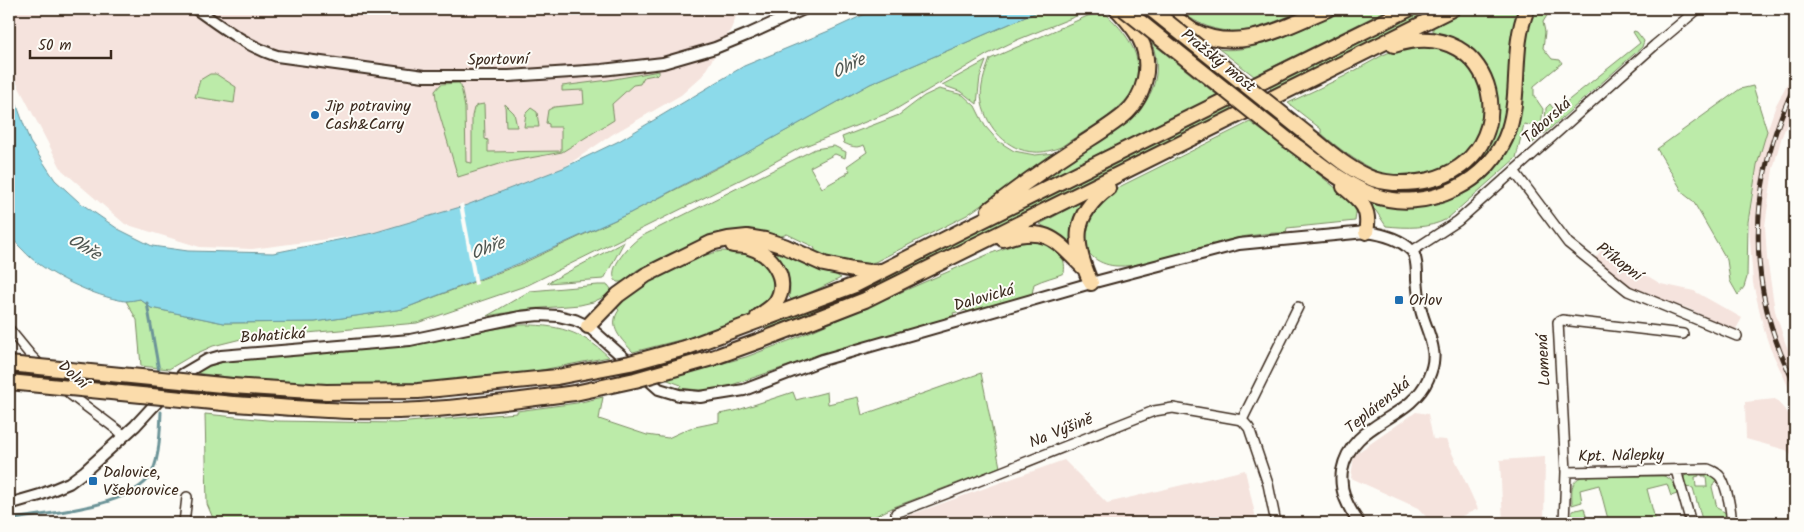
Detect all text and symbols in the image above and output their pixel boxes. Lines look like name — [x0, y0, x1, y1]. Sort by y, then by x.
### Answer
street label: Pražský most — [1175, 23, 1261, 99]
scale bar — [30, 28, 111, 60]
text: 50 m — [38, 34, 72, 58]
water label: Ohře — [827, 45, 873, 88]
street label: Sportovní — [467, 47, 531, 73]
street label: Táborská — [1517, 91, 1578, 150]
place label: Jip potraviny Cash&Carry — [325, 94, 411, 137]
marker: Jip potraviny Cash&Carry — [309, 109, 321, 121]
water label: Ohře — [62, 227, 108, 270]
water label: Ohře — [467, 229, 511, 269]
street label: Příkopní — [1591, 236, 1649, 289]
street label: Dalovická — [951, 277, 1019, 319]
place label: Orlov — [1409, 288, 1442, 313]
marker: Orlov — [1393, 294, 1405, 306]
street label: Bohatická — [239, 321, 308, 351]
street label: Lomená — [1530, 332, 1558, 387]
street label: Dolní — [52, 354, 96, 397]
street label: Teplárenská — [1340, 371, 1417, 440]
street label: Na Výšině — [1025, 407, 1098, 455]
street label: Kpt. Nálepky — [1578, 443, 1665, 469]
place label: Dalovice, Všeborovice — [103, 460, 179, 503]
marker: Dalovice, Všeborovice — [87, 475, 99, 487]

